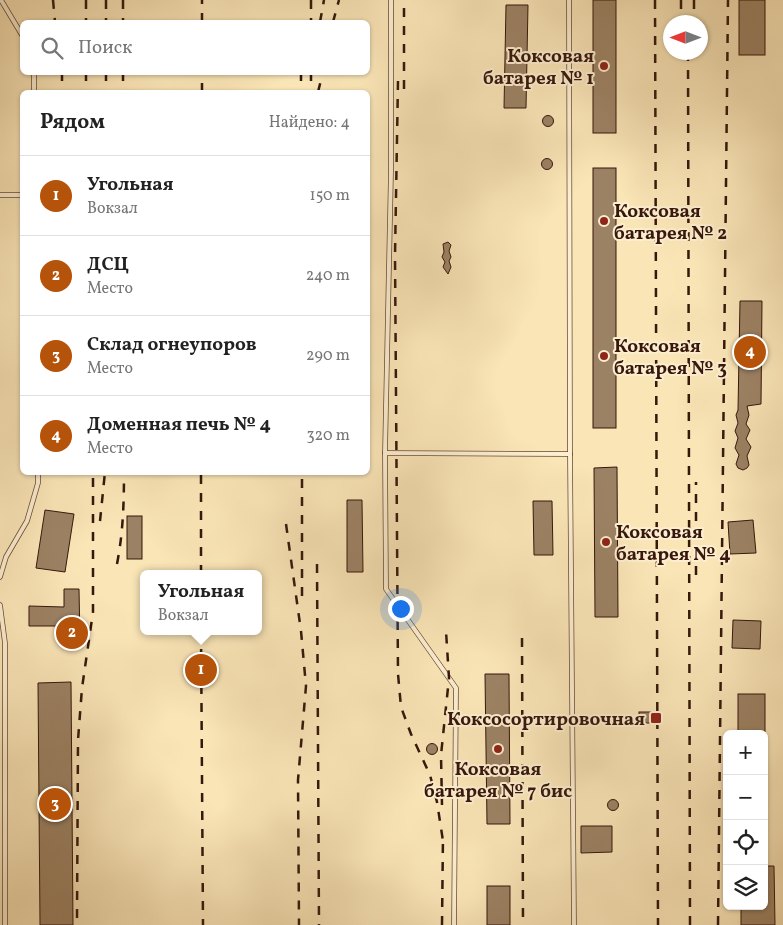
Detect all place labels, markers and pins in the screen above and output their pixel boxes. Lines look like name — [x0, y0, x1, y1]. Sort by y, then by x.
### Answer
place label: Коксовая батарея № 1 — [483, 44, 594, 92]
marker: Коксовая батарея № 1 — [598, 60, 610, 72]
place label: Коксовая батарея № 2 — [614, 199, 727, 247]
marker: Коксовая батарея № 2 — [598, 215, 610, 227]
pin: 4 — [734, 333, 766, 371]
place label: Коксовая батарея № 3 — [614, 334, 727, 382]
marker: Коксовая батарея № 3 — [598, 350, 610, 362]
place label: Коксовая батарея № 4 — [616, 520, 731, 568]
marker: Коксовая батарея № 4 — [600, 536, 612, 548]
pin: 2 — [56, 614, 88, 652]
pin: 1 — [185, 651, 217, 689]
place label: Коксосортировочная — [447, 707, 645, 733]
marker: Коксосортировочная — [649, 711, 663, 725]
marker: Коксовая батарея № 7 бис — [492, 743, 504, 755]
place label: Коксовая батарея № 7 бис — [424, 757, 572, 805]
pin: 3 — [39, 785, 71, 823]

